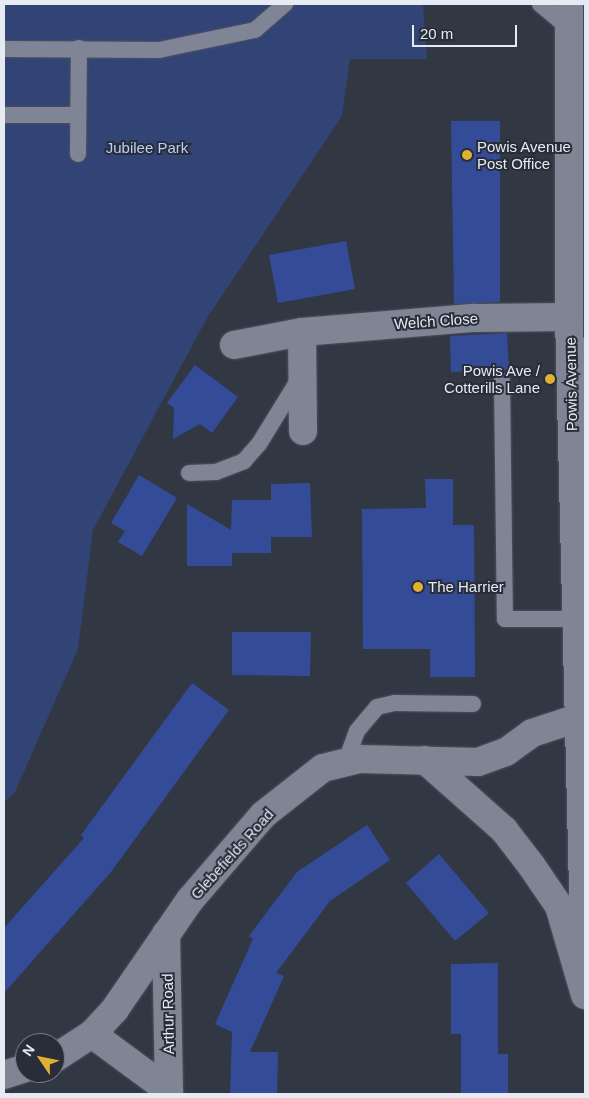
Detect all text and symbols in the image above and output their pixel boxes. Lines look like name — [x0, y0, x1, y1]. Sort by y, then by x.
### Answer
scale bar — [414, 15, 519, 47]
text: 20 m — [420, 25, 453, 42]
place label: Powis Avenue Post Office — [477, 137, 572, 172]
park label: Jubilee Park — [106, 139, 188, 157]
marker: Powis Avenue Post Office — [461, 149, 473, 161]
street label: Welch Close — [394, 309, 478, 333]
street label: Powis Avenue — [561, 336, 581, 432]
place label: Powis Ave / Cotterills Lane — [444, 361, 540, 396]
marker: Powis Ave / Cotterills Lane — [544, 373, 556, 385]
place label: The Harrier — [428, 578, 504, 596]
marker: The Harrier — [412, 581, 424, 593]
street label: Glebefields Road — [187, 805, 277, 903]
street label: Arthur Road — [158, 973, 178, 1055]
north arrow — [15, 1033, 65, 1083]
text: N — [19, 1042, 38, 1059]

